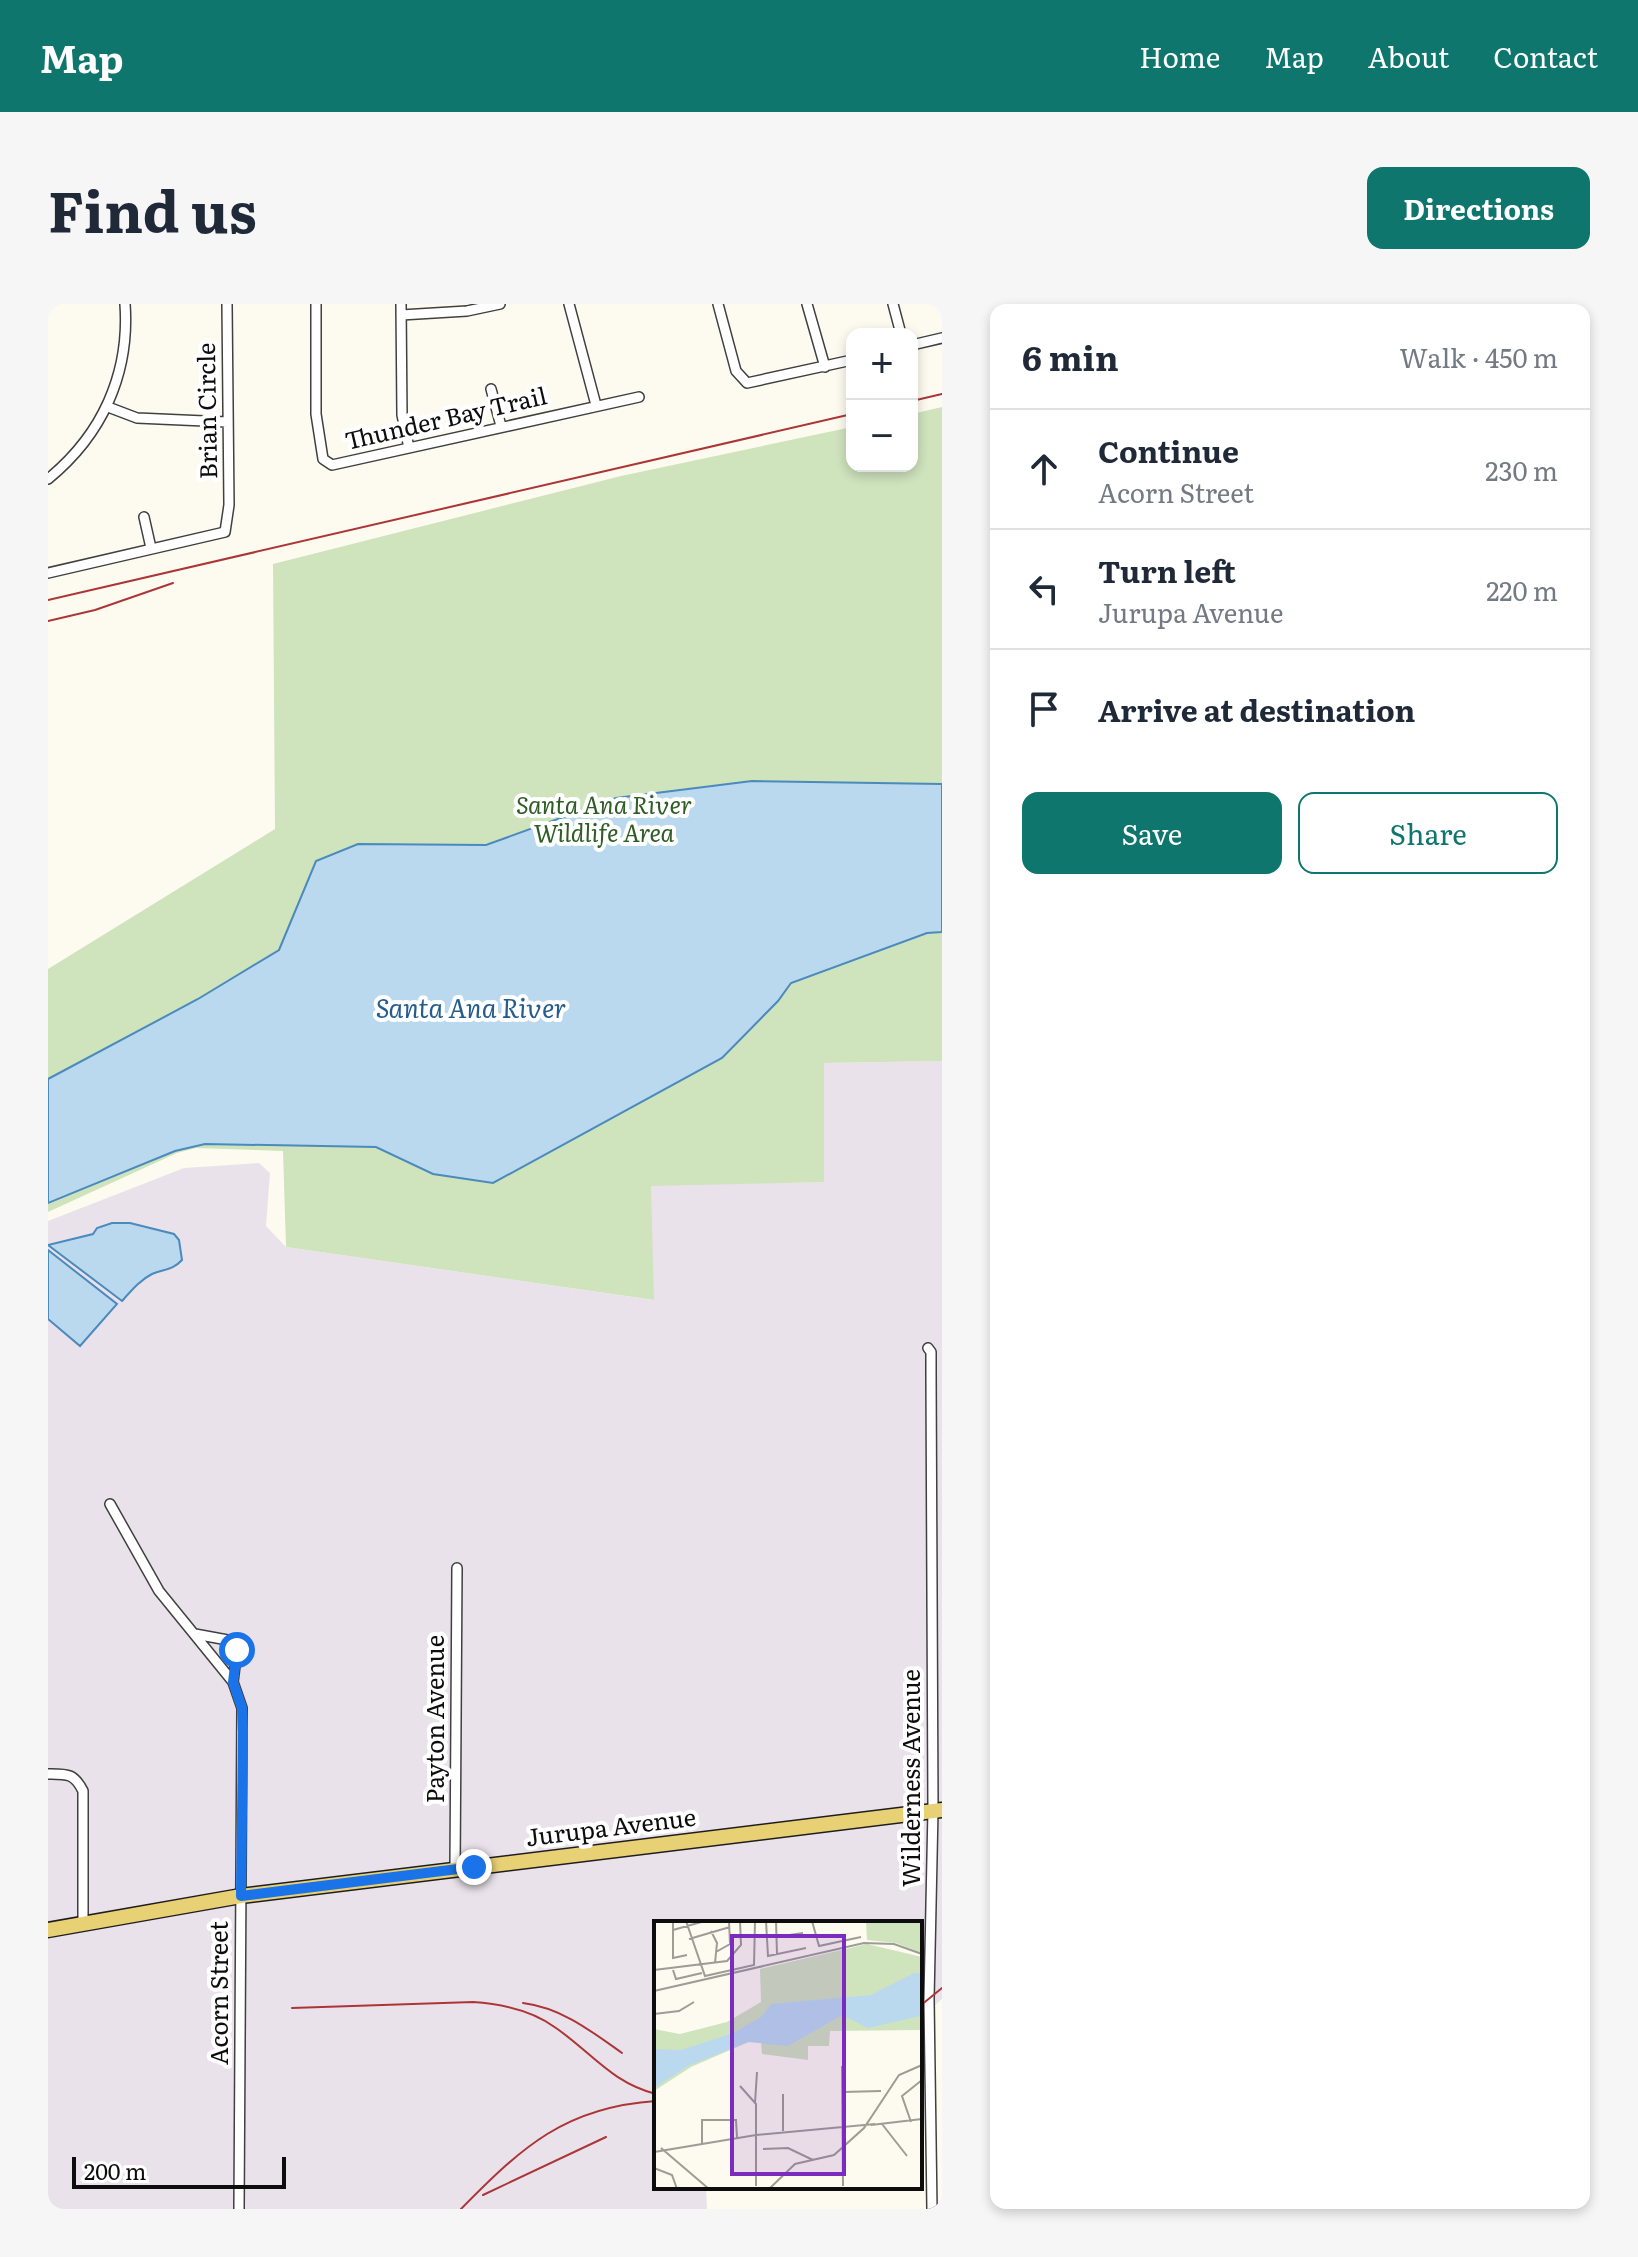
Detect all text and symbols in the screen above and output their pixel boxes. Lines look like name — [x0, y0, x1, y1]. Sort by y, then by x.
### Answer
text: Map — [40, 28, 124, 85]
text: Home — [1139, 35, 1220, 77]
text: Map — [1264, 35, 1324, 77]
text: About — [1368, 35, 1449, 77]
text: Contact — [1493, 35, 1598, 77]
text: Find us — [48, 167, 257, 250]
button: Directions — [1367, 167, 1590, 249]
map controls — [846, 328, 918, 472]
button: + — [846, 328, 918, 400]
text: 6 min — [1022, 331, 1119, 381]
text: Walk · 450 m — [1399, 337, 1558, 376]
street label: Brian Circle — [187, 342, 224, 480]
street label: Thunder Bay Trail — [341, 376, 550, 457]
button: − — [846, 400, 918, 472]
text: Continue — [1098, 428, 1239, 472]
icon: ahead — [1022, 447, 1066, 491]
text: 230 m — [1485, 450, 1558, 489]
text: Acorn Street — [1098, 472, 1254, 511]
text: Turn left — [1098, 548, 1236, 592]
icon: left — [1022, 567, 1066, 611]
text: 220 m — [1486, 570, 1558, 609]
text: Jurupa Avenue — [1098, 592, 1284, 631]
icon: arrive — [1022, 687, 1066, 731]
text: Arrive at destination — [1098, 687, 1415, 731]
park label: Santa Ana River Wildlife Area — [516, 786, 692, 849]
button: Save — [1022, 792, 1282, 874]
button: Share — [1298, 792, 1558, 874]
water label: Santa Ana River — [376, 987, 566, 1026]
route start — [219, 1632, 255, 1668]
street label: Payton Avenue — [416, 1635, 451, 1803]
street label: Wilderness Avenue — [892, 1669, 927, 1887]
street label: Jurupa Avenue — [524, 1798, 698, 1853]
route end — [456, 1849, 492, 1885]
street label: Acorn Street — [200, 1921, 235, 2065]
inset map — [654, 1921, 922, 2189]
scale bar — [72, 2153, 286, 2189]
text: 200 m — [84, 2154, 146, 2187]

